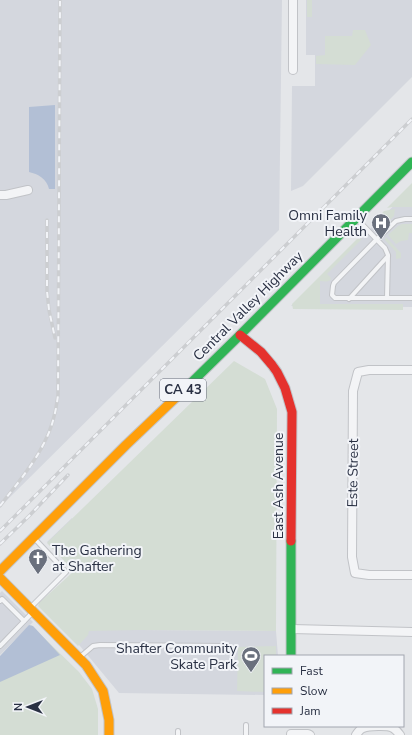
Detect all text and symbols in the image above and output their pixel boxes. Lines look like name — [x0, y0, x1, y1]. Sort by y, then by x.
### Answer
place label: Omni Family Health — [288, 206, 368, 241]
hospital icon: Omni Family Health — [370, 212, 392, 240]
street label: Central Valley Highway — [189, 246, 308, 365]
road number: CA 43 — [160, 379, 206, 401]
street label: East Ash Avenue — [269, 433, 288, 539]
street label: Este Street — [343, 438, 363, 508]
place label: The Gathering at Shafter — [52, 541, 142, 576]
church icon: The Gathering at Shafter — [27, 547, 49, 575]
place label: Shafter Community Skate Park — [116, 639, 238, 674]
sports icon: Shafter Community Skate Park — [240, 645, 262, 673]
legend — [264, 655, 404, 727]
text: Fast — [300, 663, 323, 679]
text: Slow — [300, 683, 328, 699]
north arrow — [8, 687, 48, 727]
text: N — [11, 703, 26, 711]
text: Jam — [299, 703, 321, 719]

